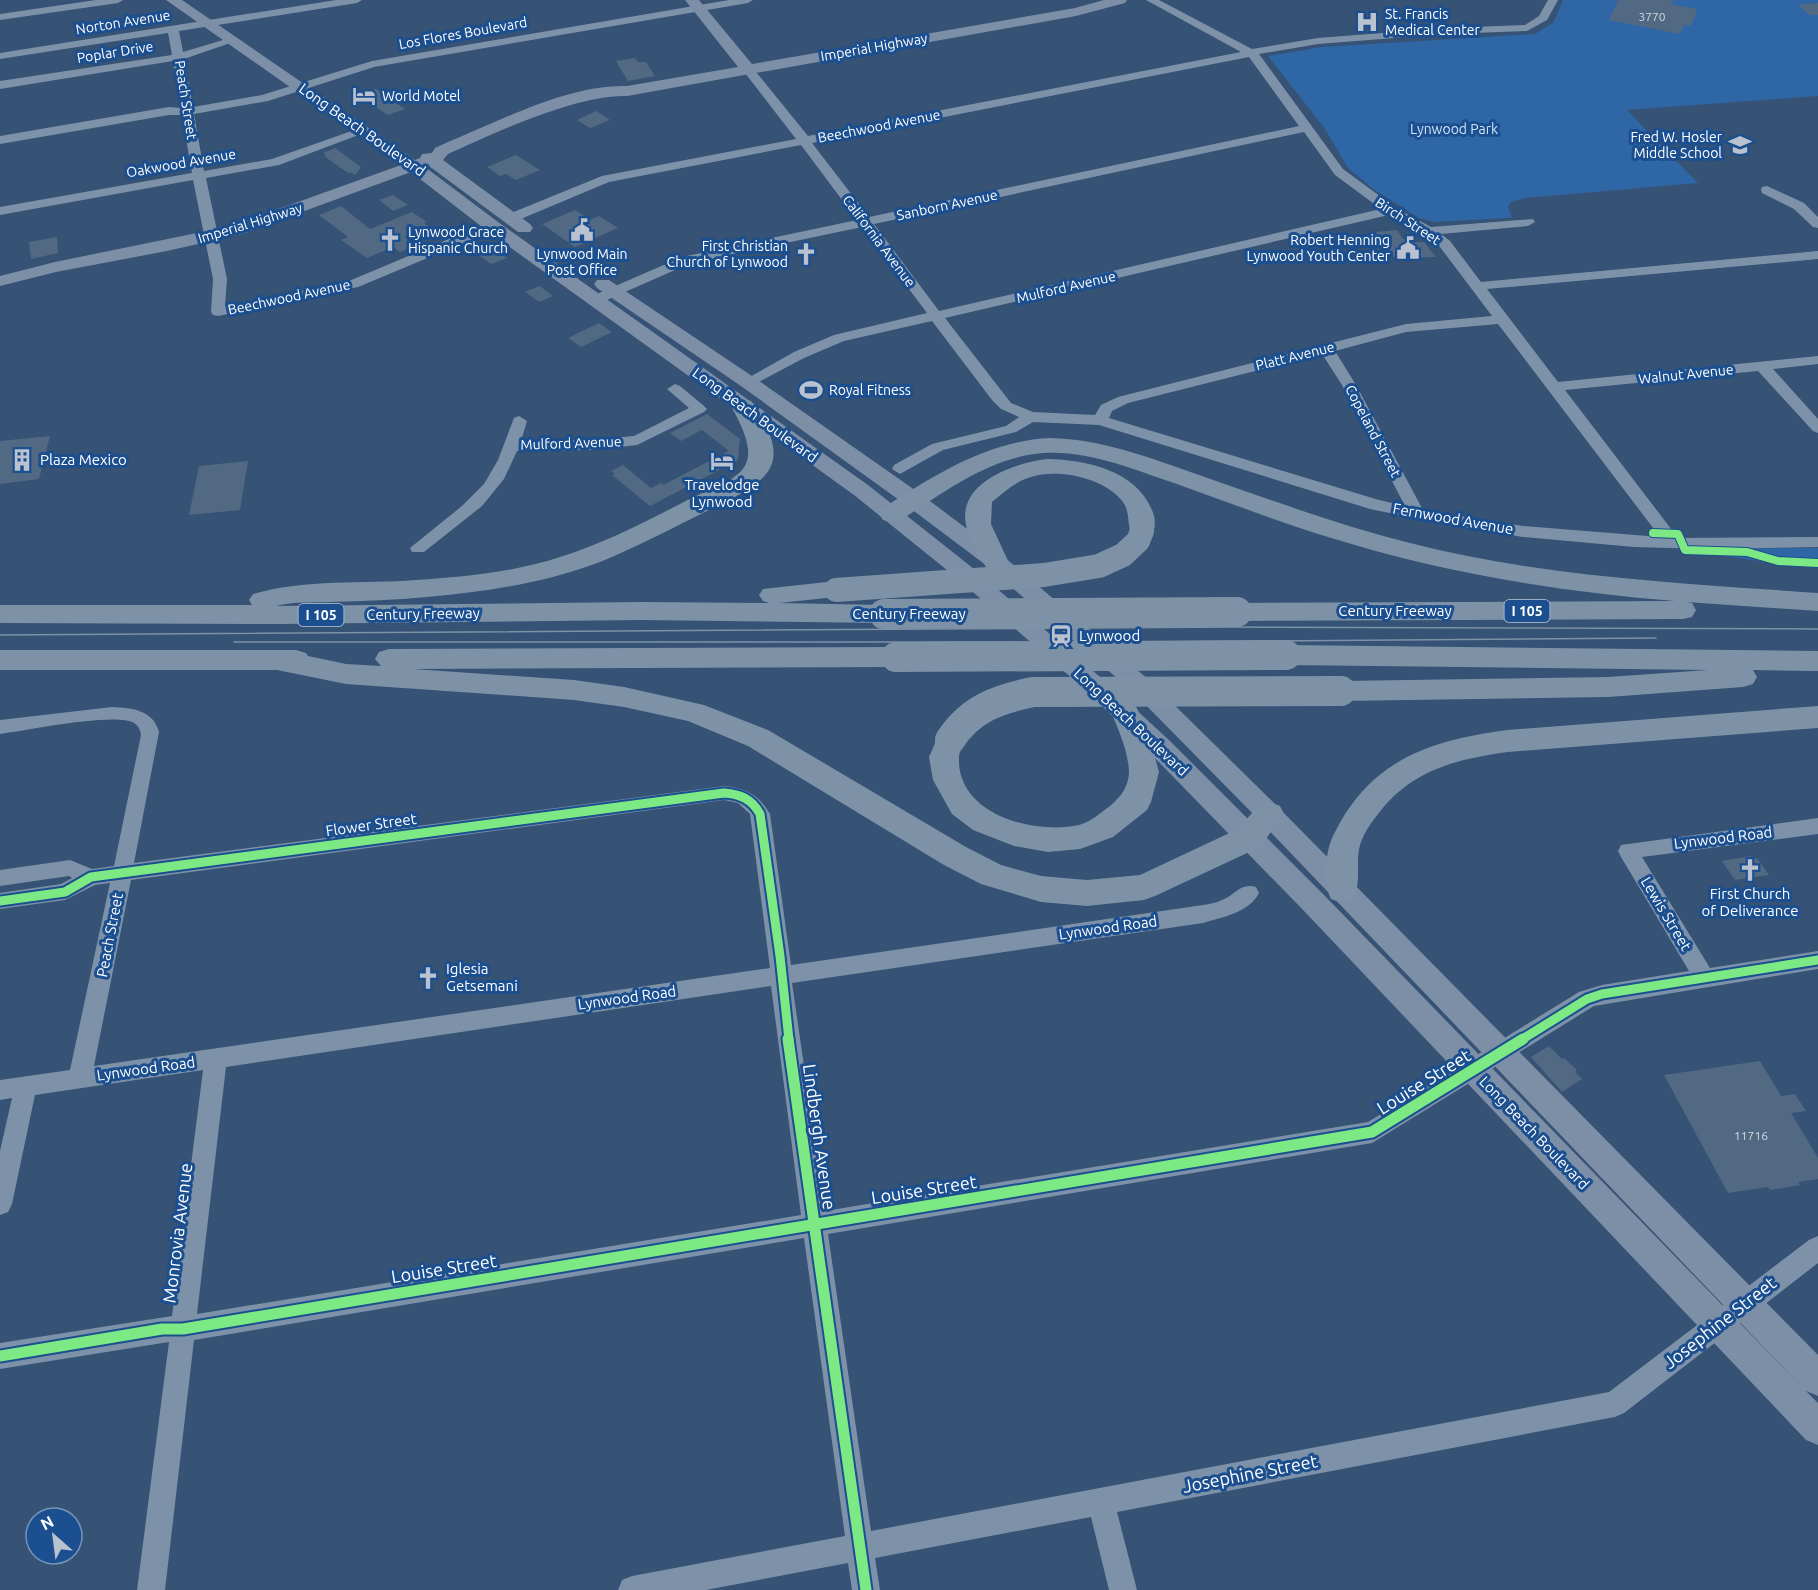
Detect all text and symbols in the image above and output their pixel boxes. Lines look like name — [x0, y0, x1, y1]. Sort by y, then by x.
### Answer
place label: St. Francis Medical Center — [1385, 6, 1481, 38]
street label: Norton Avenue — [75, 7, 171, 37]
hospital icon: St. Francis Medical Center — [1354, 9, 1380, 35]
house number: 3770 — [1638, 10, 1666, 23]
street label: Los Flores Boulevard — [398, 14, 528, 52]
street label: Imperial Highway — [819, 30, 929, 64]
street label: Poplar Drive — [76, 38, 154, 66]
street label: Peach Street — [172, 59, 200, 141]
street label: Long Beach Boulevard — [296, 80, 429, 180]
hotel icon: World Motel — [351, 83, 377, 109]
place label: World Motel — [382, 88, 461, 104]
street label: Beechwood Avenue — [816, 106, 942, 146]
park label: Lynwood Park — [1410, 121, 1498, 137]
place label: Fred W. Hosler Middle School — [1631, 129, 1723, 161]
school or university icon: Fred W. Hosler Middle School — [1727, 132, 1753, 158]
street label: Oakwood Avenue — [125, 145, 237, 181]
street label: Sanborn Avenue — [895, 187, 999, 223]
street label: California Avenue — [839, 192, 919, 290]
street label: Birch Street — [1372, 194, 1444, 248]
street label: Imperial Highway — [196, 199, 304, 246]
public building icon: Lynwood Main Post Office — [569, 217, 595, 243]
place label: Lynwood Grace Hispanic Church — [408, 224, 508, 256]
church icon: Lynwood Grace Hispanic Church — [377, 227, 403, 253]
place label: Robert Henning Lynwood Youth Center — [1247, 232, 1391, 264]
public building icon: Robert Henning Lynwood Youth Center — [1395, 235, 1421, 261]
place label: First Christian Church of Lynwood — [667, 238, 788, 270]
church icon: First Christian Church of Lynwood — [793, 241, 819, 267]
place label: Lynwood Main Post Office — [536, 246, 628, 278]
street label: Mulford Avenue — [1015, 268, 1117, 306]
street label: Beechwood Avenue — [226, 276, 352, 318]
street label: Platt Avenue — [1254, 338, 1336, 374]
street label: Walnut Avenue — [1638, 361, 1734, 387]
street label: Long Beach Boulevard — [690, 364, 821, 466]
sports icon: Royal Fitness — [798, 377, 824, 403]
place label: Royal Fitness — [829, 382, 911, 398]
street label: Copeland Street — [1342, 382, 1404, 480]
street label: Mulford Avenue — [520, 433, 622, 453]
building icon: Plaza Mexico — [9, 447, 35, 473]
hotel icon: Travelodge Lynwood — [709, 448, 735, 474]
place label: Plaza Mexico — [40, 451, 127, 468]
place label: Travelodge Lynwood — [684, 476, 760, 510]
street label: Fernwood Avenue — [1391, 500, 1515, 537]
road number: I 105 — [1504, 600, 1550, 622]
street label: Century Freeway — [1338, 602, 1452, 619]
road number: I 105 — [298, 604, 344, 626]
street label: Century Freeway — [366, 604, 480, 623]
street label: Century Freeway — [852, 605, 966, 622]
station icon: Lynwood — [1048, 623, 1074, 649]
place label: Lynwood — [1079, 627, 1140, 644]
street label: Long Beach Boulevard — [1071, 664, 1192, 779]
street label: Flower Street — [324, 810, 418, 839]
street label: Lynwood Road — [1673, 823, 1773, 852]
church icon: First Church of Deliverance — [1737, 857, 1763, 883]
street label: Lewis Street — [1638, 874, 1695, 954]
place label: First Church of Deliverance — [1701, 885, 1799, 919]
street label: Peach Street — [93, 891, 126, 978]
street label: Lynwood Road — [1058, 912, 1158, 943]
place label: Iglesia Getsemani — [446, 960, 518, 994]
church icon: Iglesia Getsemani — [415, 965, 441, 991]
street label: Lynwood Road — [577, 982, 677, 1013]
street label: Louise Street — [1373, 1044, 1474, 1118]
street label: Lynwood Road — [96, 1053, 196, 1084]
street label: Lindbergh Avenue — [800, 1063, 840, 1211]
street label: Long Beach Boulevard — [1476, 1073, 1593, 1193]
house number: 11716 — [1734, 1129, 1768, 1142]
street label: Monrovia Avenue — [158, 1162, 196, 1304]
street label: Louise Street — [870, 1171, 978, 1207]
street label: Louise Street — [390, 1250, 498, 1286]
street label: Josephine Street — [1659, 1272, 1779, 1372]
street label: Josephine Street — [1181, 1450, 1319, 1496]
north arrow — [24, 1506, 84, 1566]
text: N — [37, 1512, 56, 1534]

